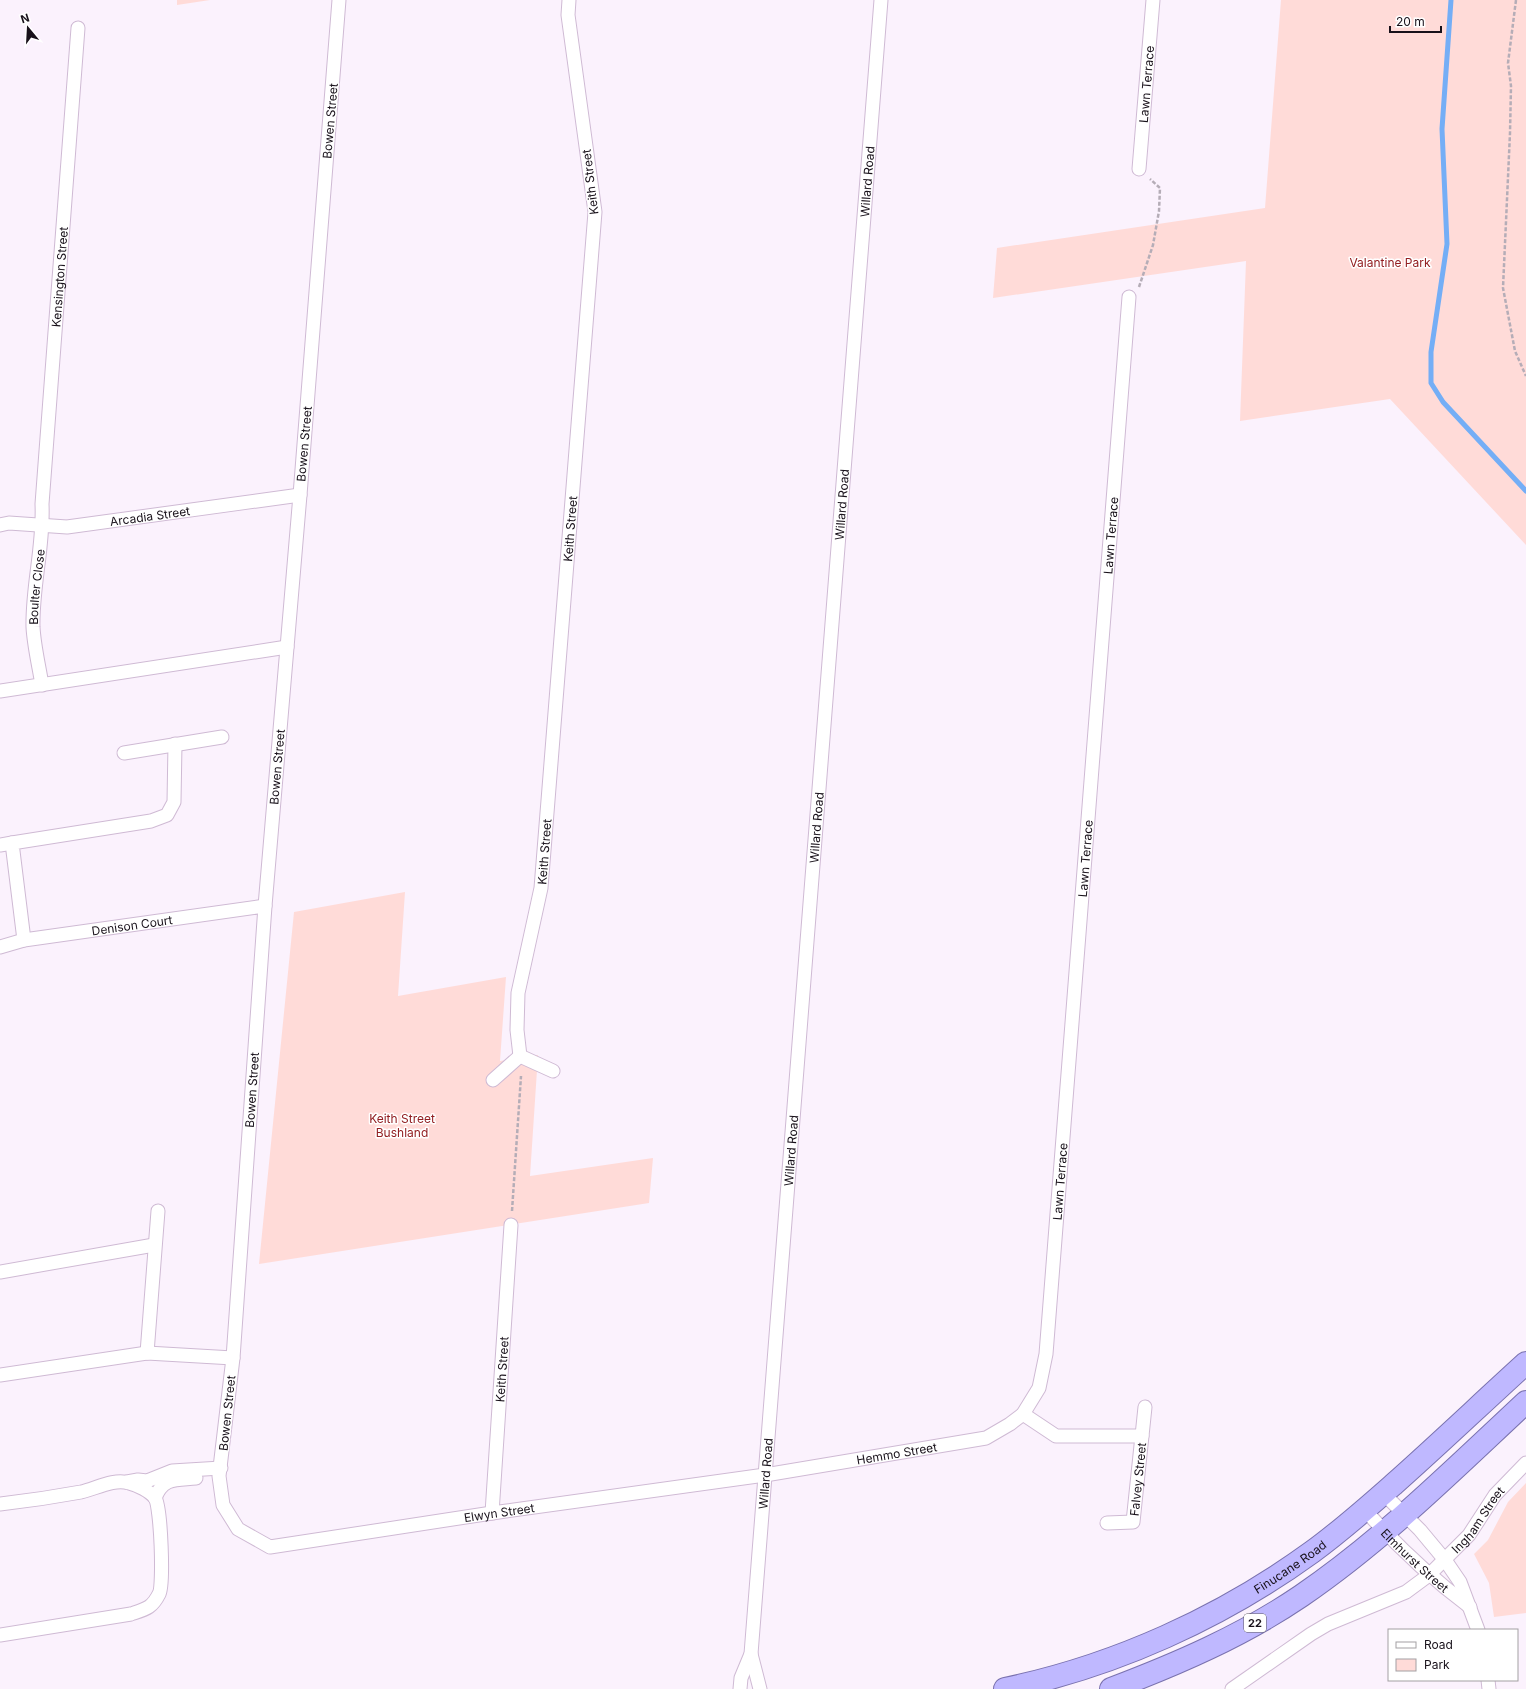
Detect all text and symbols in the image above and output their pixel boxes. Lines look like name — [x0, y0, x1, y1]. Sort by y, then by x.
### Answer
north arrow — [8, 8, 48, 48]
scale bar — [1390, 8, 1441, 34]
text: N — [19, 11, 31, 26]
text: 20 m — [1396, 14, 1425, 29]
street label: Lawn Terrace — [1135, 45, 1157, 124]
street label: Bowen Street — [319, 83, 341, 159]
street label: Willard Road — [856, 145, 877, 218]
street label: Keith Street — [579, 148, 601, 216]
street label: Kensington Street — [48, 226, 70, 328]
park label: Valantine Park — [1349, 255, 1431, 270]
street label: Bowen Street — [293, 406, 315, 482]
street label: Willard Road — [831, 468, 852, 541]
street label: Keith Street — [560, 495, 580, 562]
street label: Lawn Terrace — [1100, 496, 1121, 575]
street label: Arcadia Street — [109, 503, 191, 529]
street label: Boulter Close — [25, 548, 47, 625]
street label: Bowen Street — [266, 729, 288, 805]
street label: Willard Road — [806, 791, 826, 864]
street label: Keith Street — [534, 818, 554, 885]
street label: Lawn Terrace — [1074, 819, 1095, 898]
street label: Denison Court — [91, 912, 173, 938]
street label: Bowen Street — [242, 1052, 262, 1128]
park label: Keith Street Bushland — [369, 1111, 435, 1140]
street label: Willard Road — [780, 1114, 801, 1187]
street label: Lawn Terrace — [1049, 1142, 1070, 1221]
street label: Keith Street — [492, 1336, 511, 1403]
street label: Bowen Street — [216, 1374, 238, 1451]
street label: Willard Road — [755, 1437, 775, 1510]
street label: Hemmo Street — [855, 1439, 938, 1467]
street label: Falvey Street — [1126, 1442, 1149, 1517]
street label: Ingham Street — [1448, 1483, 1507, 1556]
street label: Elwyn Street — [463, 1500, 535, 1525]
street label: Elmhurst Street — [1378, 1525, 1452, 1595]
street label: Finucane Road — [1251, 1537, 1329, 1596]
road number: 22 — [1244, 1614, 1266, 1632]
legend — [1388, 1629, 1518, 1681]
text: Road — [1424, 1637, 1453, 1652]
text: Park — [1424, 1657, 1450, 1672]

